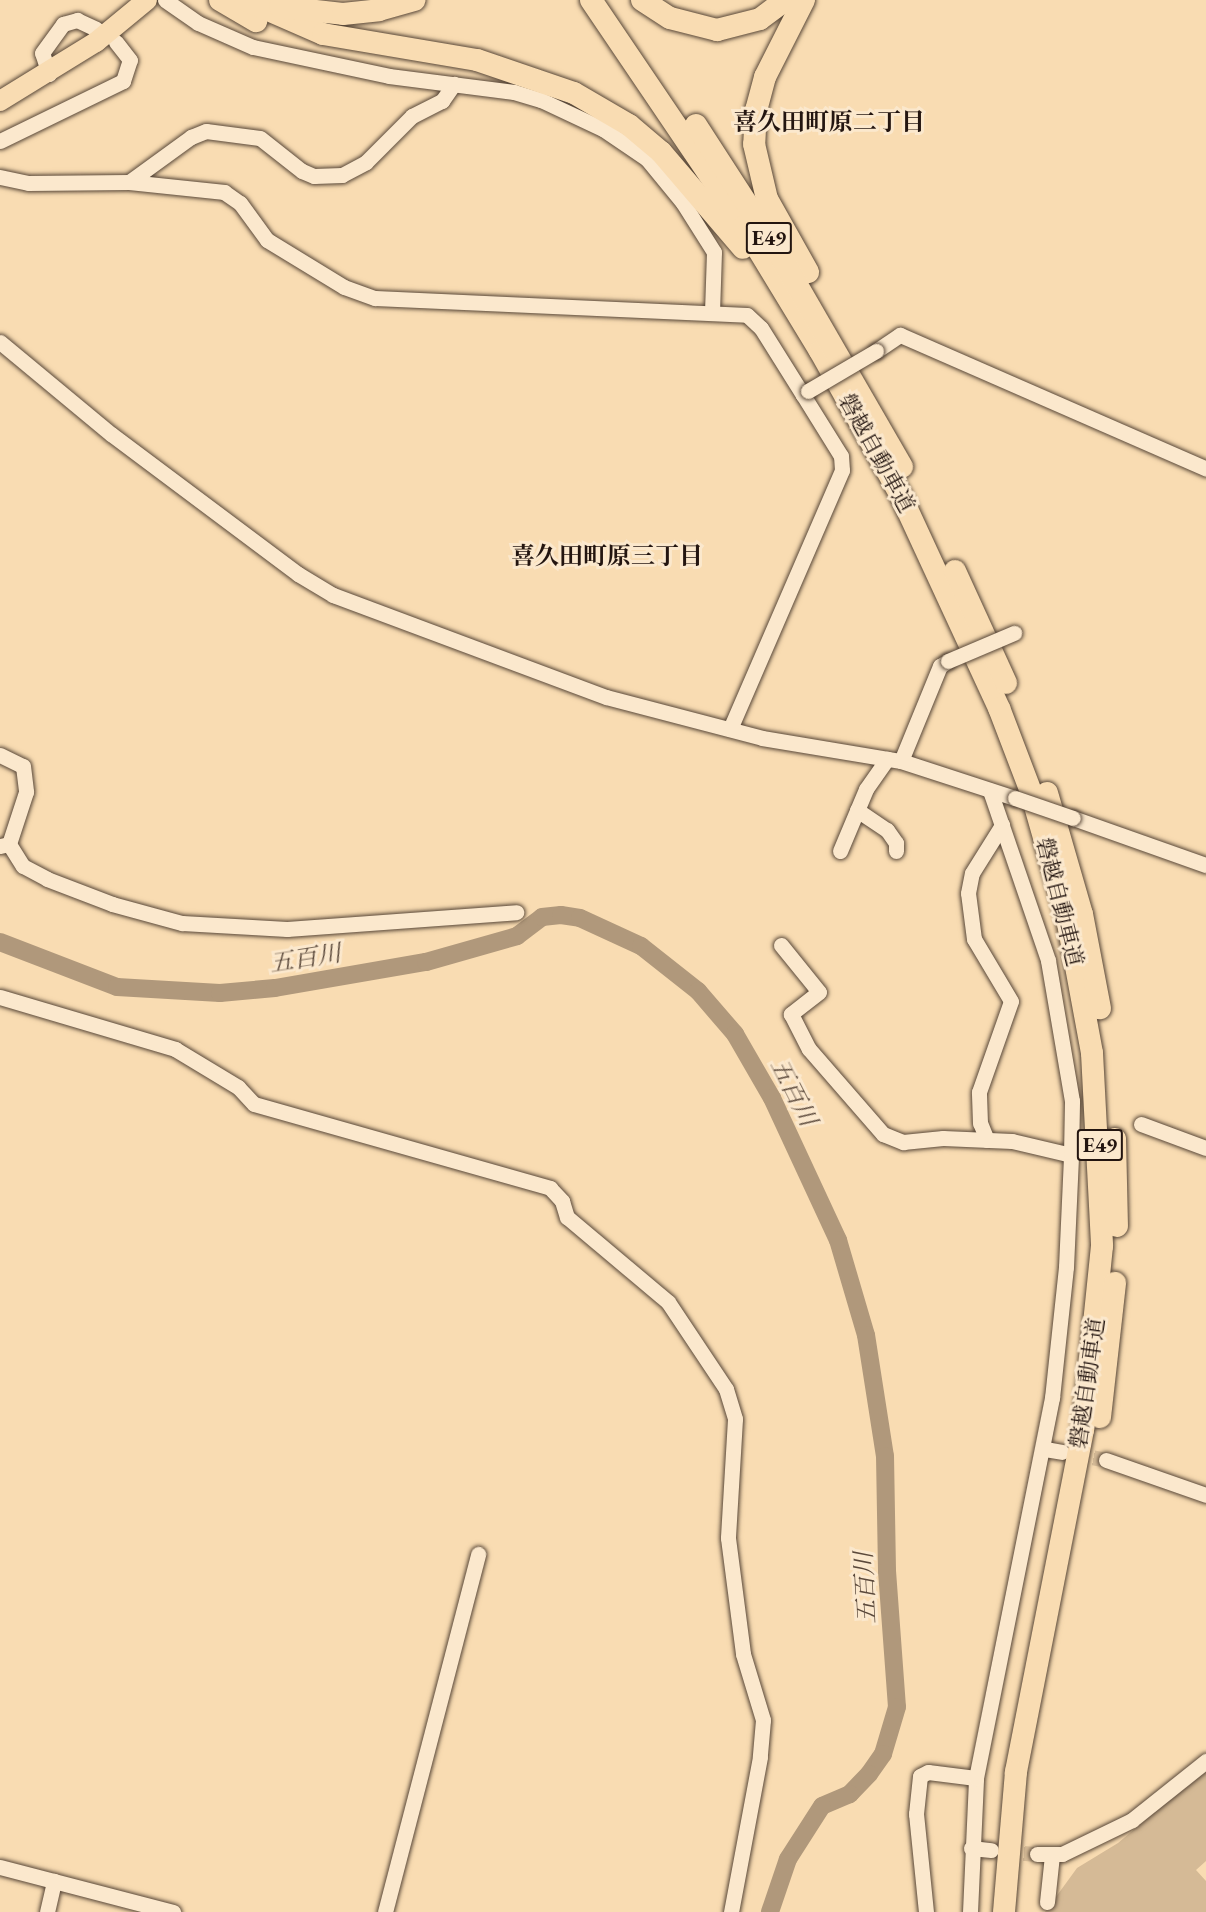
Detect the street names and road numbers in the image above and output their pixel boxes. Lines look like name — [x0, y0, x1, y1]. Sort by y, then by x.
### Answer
road number: E49 — [745, 220, 793, 256]
street label: 磐越自動車道 — [833, 389, 921, 517]
street label: 磐越自動車道 — [1031, 835, 1089, 969]
road number: E49 — [1076, 1127, 1124, 1163]
street label: 磐越自動車道 — [1065, 1316, 1109, 1450]

